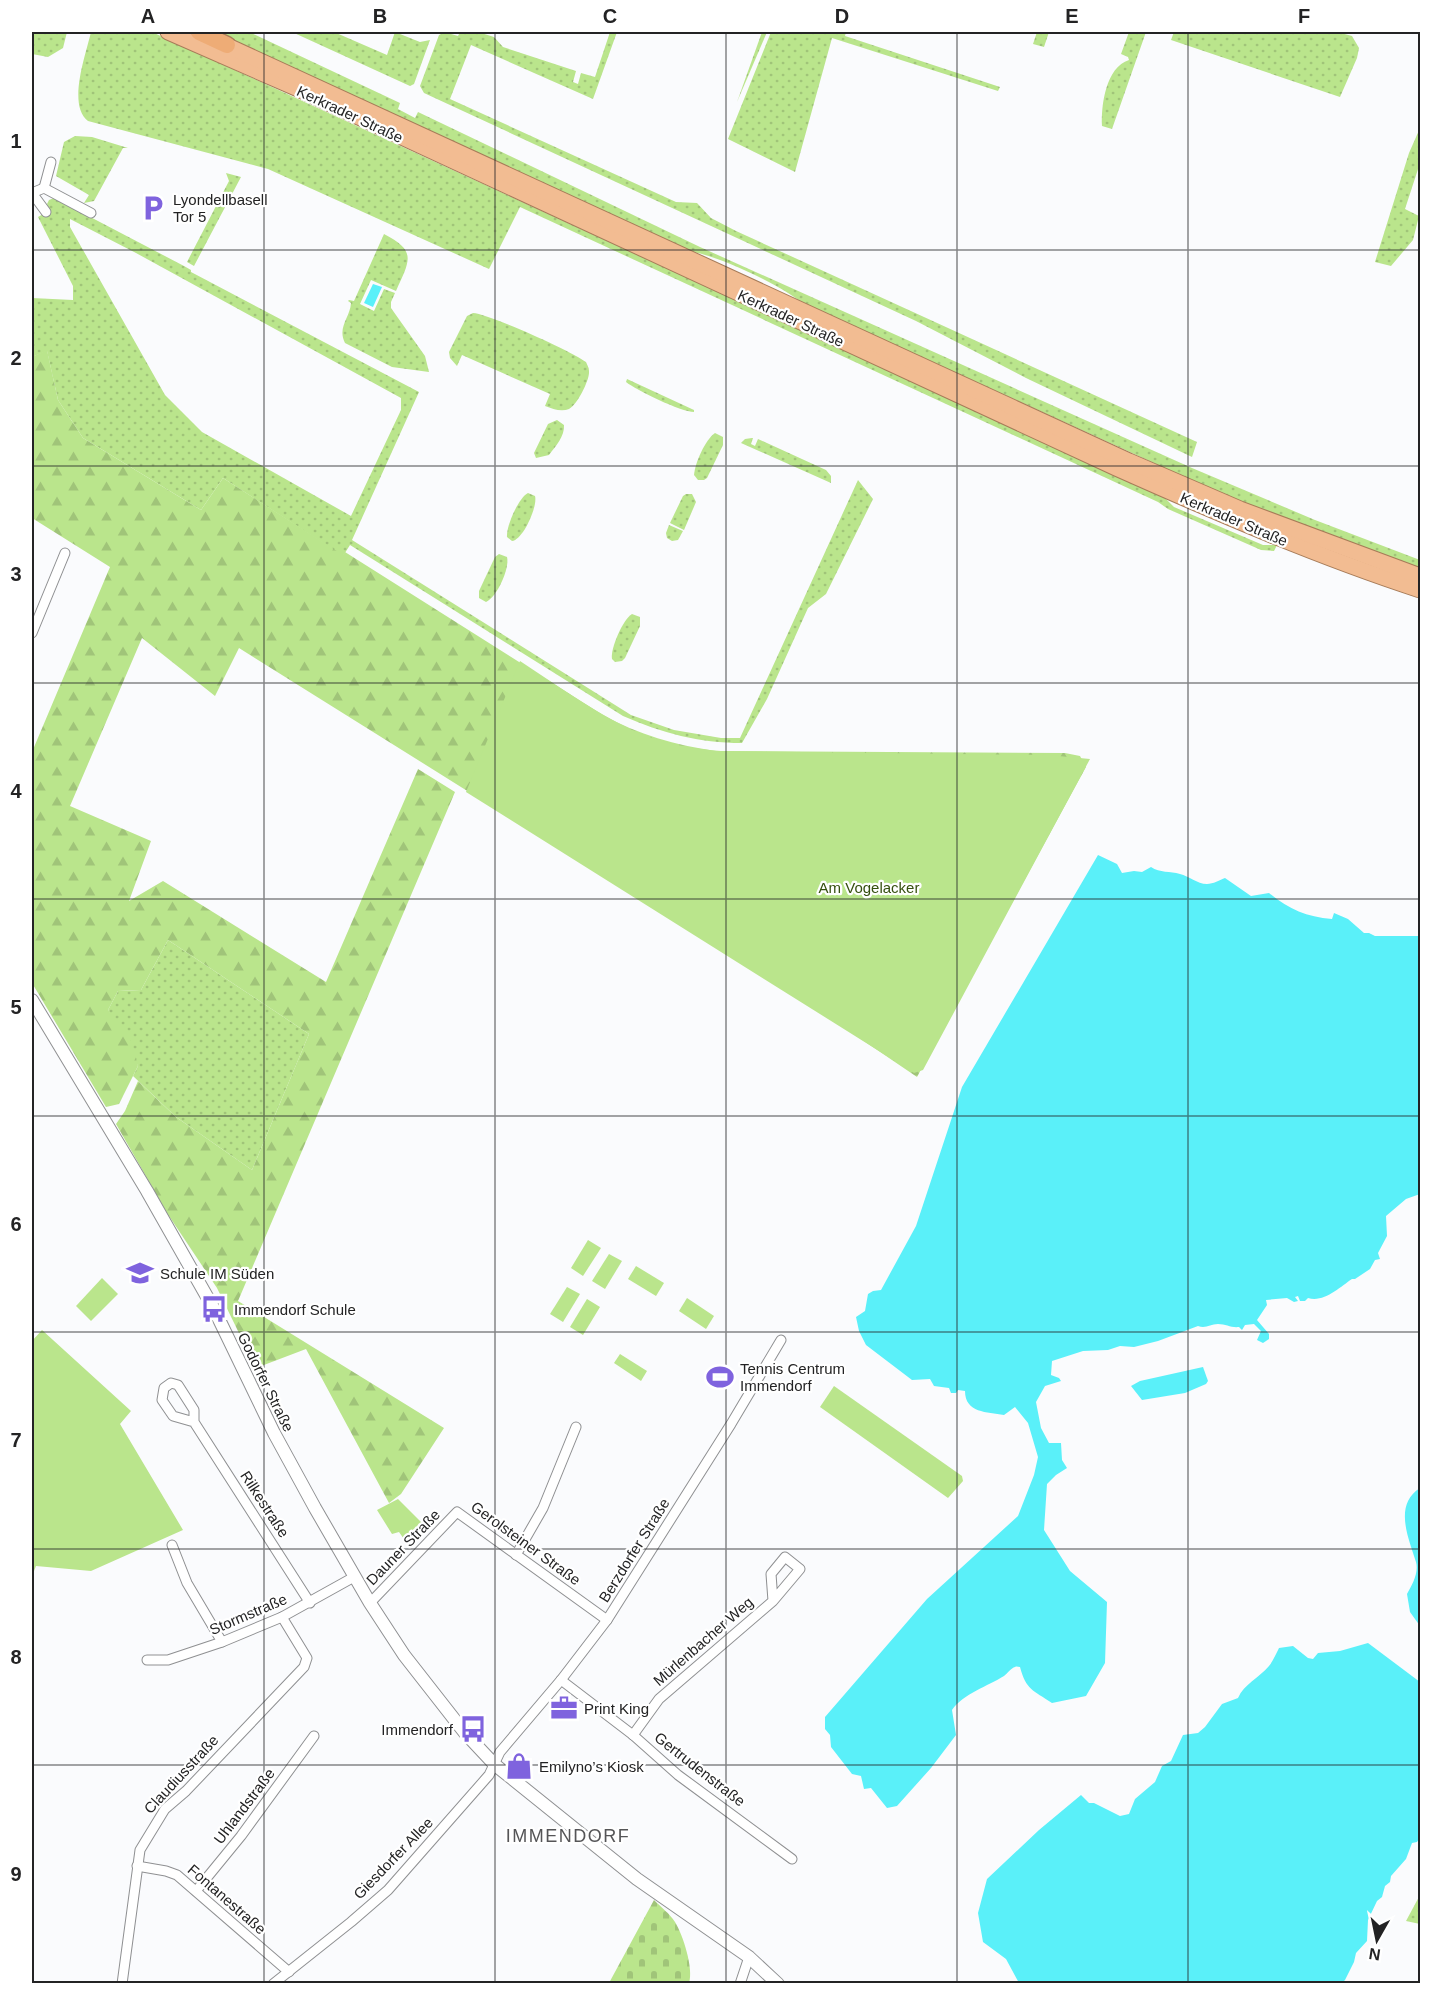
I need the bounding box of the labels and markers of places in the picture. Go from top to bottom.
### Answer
place label: Lyondellbasell Tor 5 [173,191,268,225]
parking icon: Lyondellbasell Tor 5 [138,193,168,223]
school or university icon: Schule IM Süden [125,1258,155,1288]
place label: Schule IM Süden [160,1265,274,1282]
bus stop icon: Immendorf Schule [199,1294,229,1324]
place label: Immendorf Schule [234,1301,356,1318]
place label: Tennis Centrum Immendorf [740,1360,845,1394]
sports icon: Tennis Centrum Immendorf [705,1362,735,1392]
office icon: Print King [549,1693,579,1723]
place label: Print King [584,1700,649,1717]
bus stop icon: Immendorf [458,1714,488,1744]
place label: Immendorf [381,1721,454,1738]
shop icon: Emilyno’s Kiosk [504,1751,534,1781]
place label: Emilyno’s Kiosk [539,1758,644,1775]

